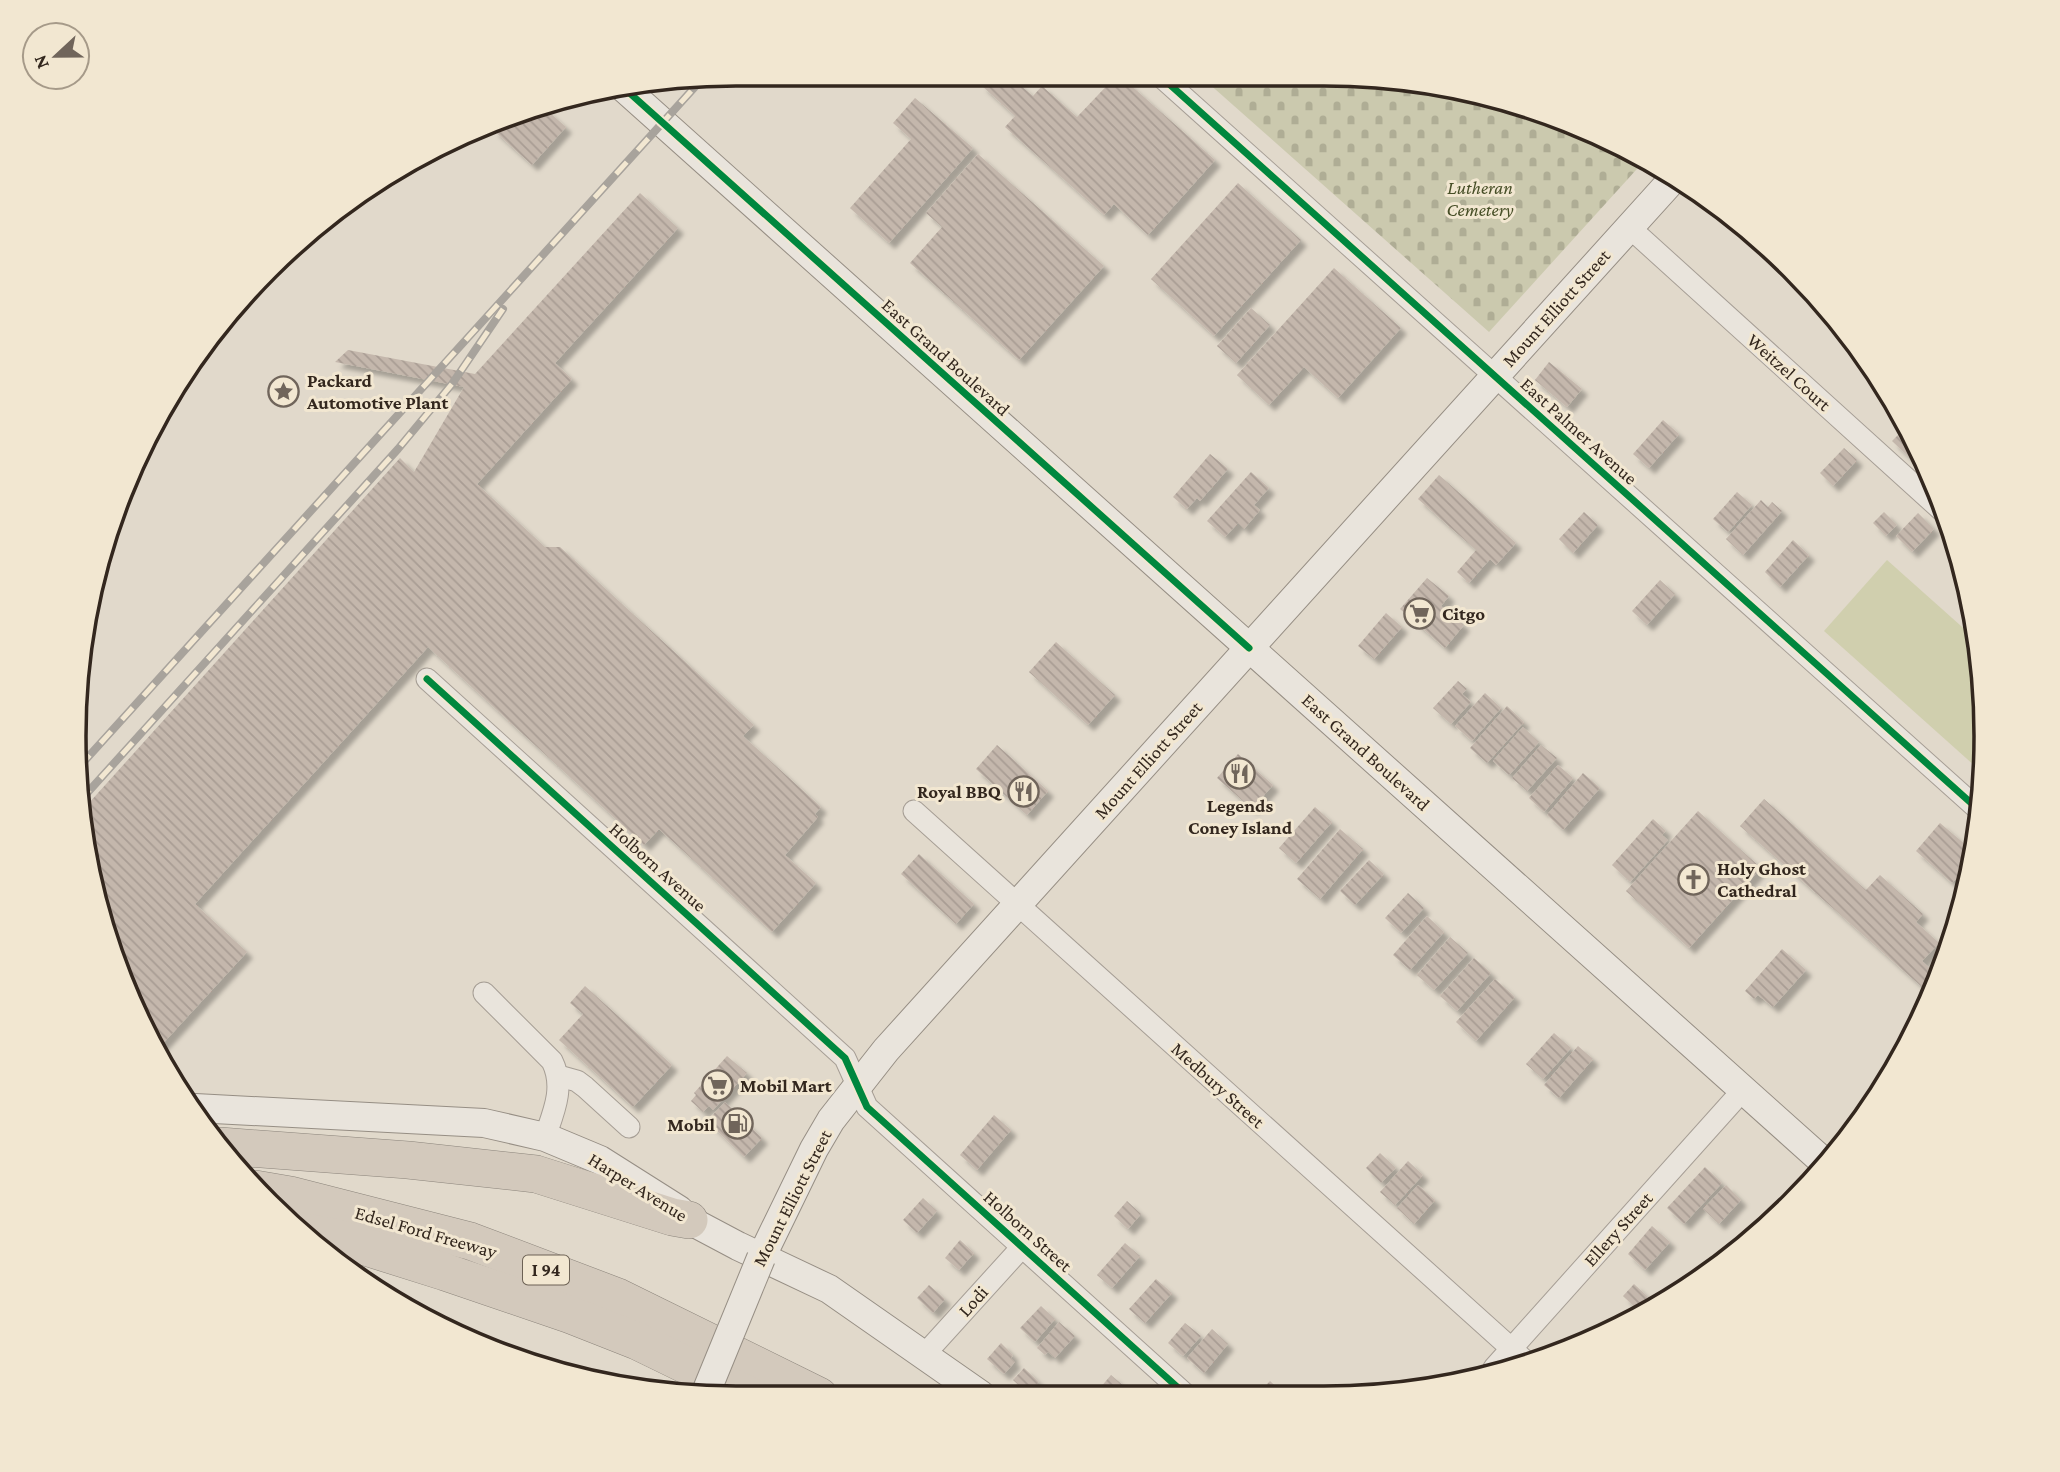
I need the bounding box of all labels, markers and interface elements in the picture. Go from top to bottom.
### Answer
north arrow [21,21,91,91]
text: N [29,52,53,72]
park label: Lutheran Cemetery [1446,177,1514,220]
street label: Mount Elliott Street [1498,244,1615,371]
street label: East Grand Boulevard [878,294,1014,420]
street label: Weitzel Court [1743,329,1835,415]
place label: Packard Automotive Plant [306,370,448,413]
street label: East Palmer Avenue [1516,373,1642,489]
place icon: Packard Automotive Plant [267,374,301,408]
supermarket icon: Citgo [1402,596,1436,630]
place label: Citgo [1442,603,1485,624]
street label: East Grand Boulevard [1298,689,1434,815]
street label: Mount Elliott Street [1090,696,1207,823]
restaurant icon: Legends Coney Island [1223,757,1257,791]
restaurant icon: Royal BBQ [1007,774,1041,808]
place label: Royal BBQ [917,781,1002,802]
place label: Legends Coney Island [1188,795,1293,838]
street label: Holborn Avenue [605,818,711,916]
place label: Holy Ghost Cathedral [1717,858,1806,901]
church icon: Holy Ghost Cathedral [1677,862,1711,896]
street label: Medbury Street [1167,1038,1269,1133]
supermarket icon: Mobil Mart [700,1068,734,1102]
place label: Mobil Mart [740,1075,832,1096]
fuel station icon: Mobil [721,1107,755,1141]
place label: Mobil [667,1114,715,1135]
street label: Mount Elliott Street [748,1125,836,1270]
street label: Harper Avenue [585,1148,691,1226]
street label: Holborn Street [980,1186,1077,1276]
street label: Ellery Street [1579,1187,1657,1270]
street label: Edsel Ford Freeway [353,1202,500,1262]
road number: I 94 [523,1255,569,1284]
street label: Lodi [954,1281,992,1321]

